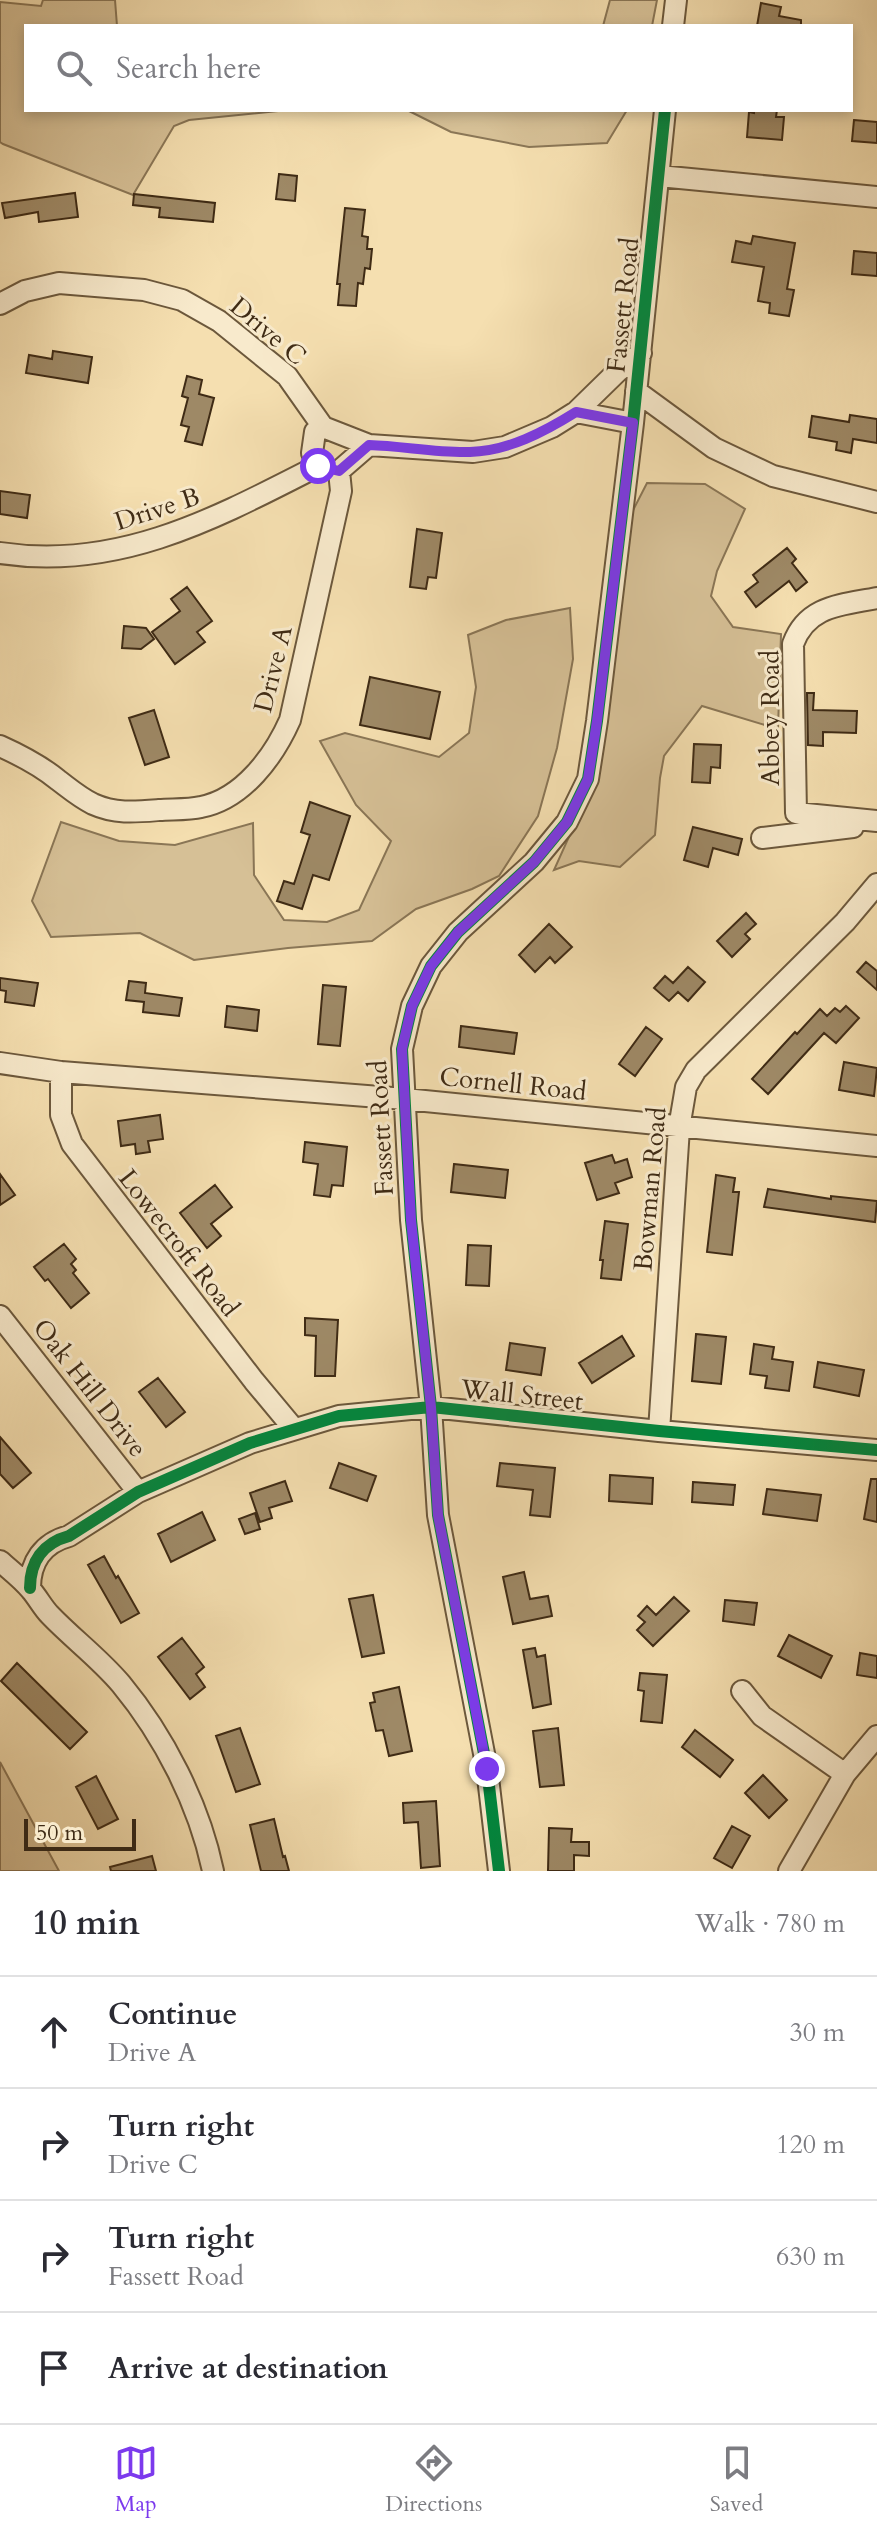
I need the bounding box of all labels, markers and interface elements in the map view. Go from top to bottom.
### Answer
search box [24,24,853,112]
icon: search [52,46,96,90]
text: Search here [116,48,261,89]
street label: Fassett Road [598,235,648,374]
street label: Drive C [222,289,314,373]
route start [300,448,336,484]
street label: Drive B [110,479,204,539]
street label: Drive A [245,621,301,716]
street label: Abbey Road [753,650,788,786]
street label: Fassett Road [360,1059,402,1197]
street label: Cornell Road [438,1059,588,1109]
street label: Bowman Road [625,1105,675,1273]
street label: Lowecroft Road [110,1162,248,1324]
street label: Oak Hill Drive [25,1312,155,1464]
street label: Wall Street [458,1371,585,1419]
route end [469,1751,505,1787]
scale bar [24,1815,136,1851]
text: 50 m [36,1818,83,1848]
text: 10 min [32,1900,140,1946]
text: Walk · 780 m [695,1906,845,1941]
text: Continue [108,1994,237,2035]
icon: ahead [32,2010,76,2054]
text: 30 m [789,2015,845,2050]
text: Drive A [108,2035,196,2070]
text: Turn right [108,2106,254,2147]
icon: right [32,2122,76,2166]
text: 120 m [776,2127,845,2162]
text: Drive C [108,2147,198,2182]
text: Turn right [108,2218,254,2259]
icon: right [32,2234,76,2278]
text: 630 m [776,2239,845,2274]
text: Fassett Road [108,2259,244,2294]
icon: arrive [32,2346,76,2390]
text: Arrive at destination [108,2348,388,2389]
tab: Map [114,2441,158,2519]
tab: Directions [385,2441,482,2519]
tab: Saved [710,2441,763,2519]

